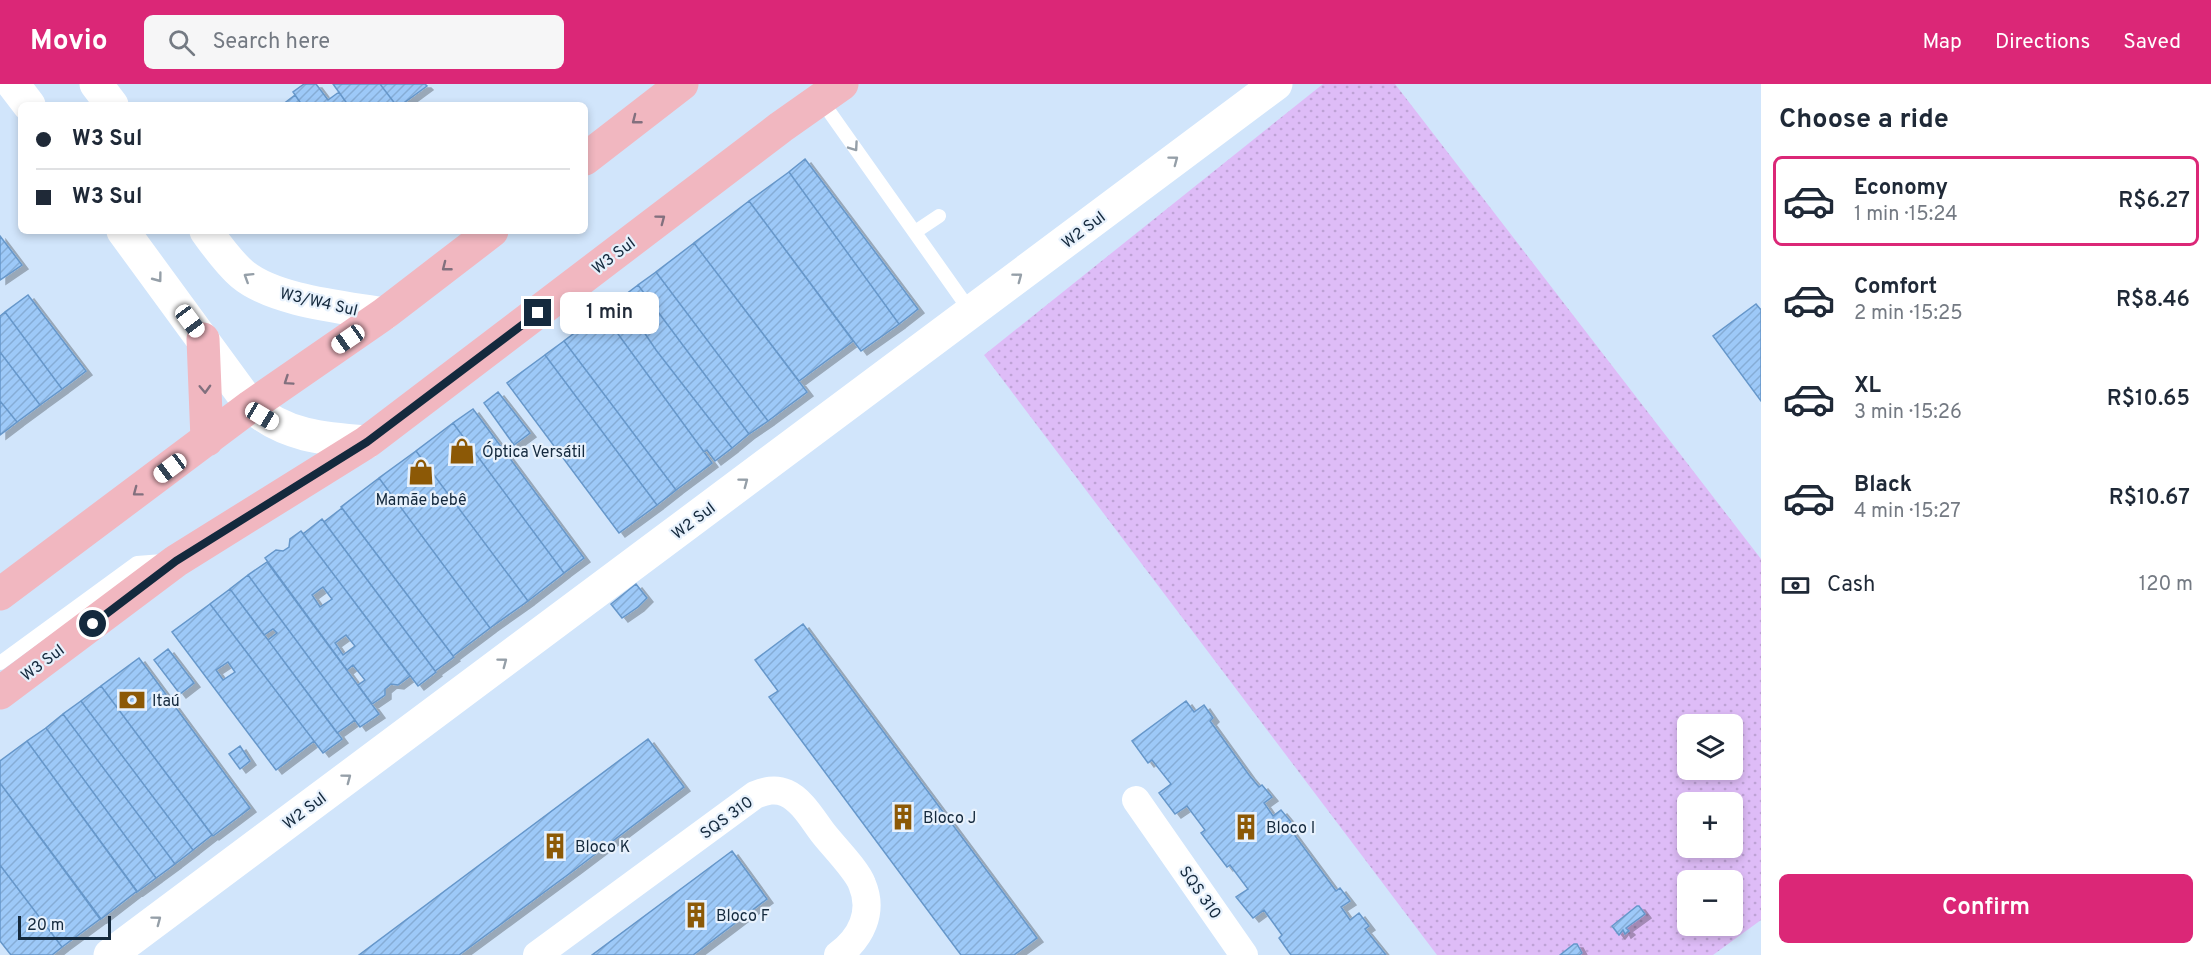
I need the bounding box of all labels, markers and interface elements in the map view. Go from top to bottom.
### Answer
search box [144,15,564,69]
text: Movio [30,24,108,60]
icon: search [165,26,198,59]
text: Search here [213,29,330,56]
text: Map [1922,29,1962,56]
text: Directions [1995,29,2090,56]
text: Saved [2123,29,2181,56]
text: Choose a ride [1779,103,1949,137]
one-way arrow [631,112,642,123]
text: W3 Sul [72,126,142,153]
one-way arrow [847,141,858,152]
one-way arrow [1168,157,1179,168]
icon: car [1782,174,1836,228]
text: Economy [1854,175,1948,202]
text: W3 Sul [72,184,142,211]
text: R$6.27 [2118,188,2190,215]
text: 1 min · 15:24 [1854,202,1958,228]
street label: W2 Sul [1058,208,1110,254]
one-way arrow [654,215,665,226]
street label: W3 Sul [589,234,640,279]
one-way arrow [441,259,452,270]
one-way arrow [151,271,162,282]
one-way arrow [244,273,255,284]
icon: car [1782,273,1836,327]
one-way arrow [1012,274,1023,285]
text: Comfort [1854,274,1937,301]
street label: W3/W4 Sul [278,284,360,322]
text: R$8.46 [2116,287,2190,314]
callout: 1 min [559,292,658,334]
route end [524,299,551,326]
text: 1 min [586,300,633,326]
car [172,301,208,341]
text: 2 min · 15:25 [1854,301,1963,327]
car [328,321,368,357]
icon: car [1782,372,1836,426]
text: XL [1854,373,1881,400]
one-way arrow [284,374,295,385]
one-way arrow [199,385,211,394]
text: R$10.65 [2107,386,2190,413]
car [242,399,282,433]
text: 3 min · 15:26 [1854,400,1962,426]
shop icon: Óptica Versátil [447,436,477,466]
place label: Óptica Versátil [482,441,585,463]
car [150,450,190,486]
shop icon: Mamãe bebê [406,457,436,487]
icon: car [1782,471,1836,525]
text: Black [1854,472,1912,499]
one-way arrow [737,479,748,490]
one-way arrow [133,485,144,496]
text: R$10.67 [2109,485,2190,512]
place label: Mamãe bebê [375,491,467,511]
street label: W2 Sul [668,499,720,545]
text: 4 min · 15:27 [1854,499,1961,525]
icon: cash [1779,569,1812,602]
text: Cash [1827,572,1876,599]
text: 120 m [2139,572,2193,598]
route start [79,610,106,637]
street label: W3 Sul [18,641,69,686]
one-way arrow [497,658,508,669]
bank icon: Itaú [117,685,147,715]
place label: Itaú [152,692,180,712]
map controls [1677,714,1743,936]
button: layers [1677,714,1743,780]
one-way arrow [340,775,351,786]
street label: W2 Sul [279,789,331,835]
button: + [1677,792,1743,858]
street label: SQS 310 [697,793,758,844]
building icon: Bloco J [888,802,918,832]
place label: Bloco J [923,809,976,829]
building icon: Bloco I [1231,812,1261,842]
place label: Bloco I [1266,819,1315,839]
building icon: Bloco K [540,831,570,861]
place label: Bloco K [575,838,630,858]
street label: SQS 310 [1174,863,1225,924]
button: − [1677,870,1743,936]
button: Confirm [1779,874,2193,943]
building icon: Bloco F [681,900,711,930]
place label: Bloco F [716,907,770,927]
scale bar [18,913,111,940]
text: 20 m [27,916,64,936]
one-way arrow [150,916,161,927]

